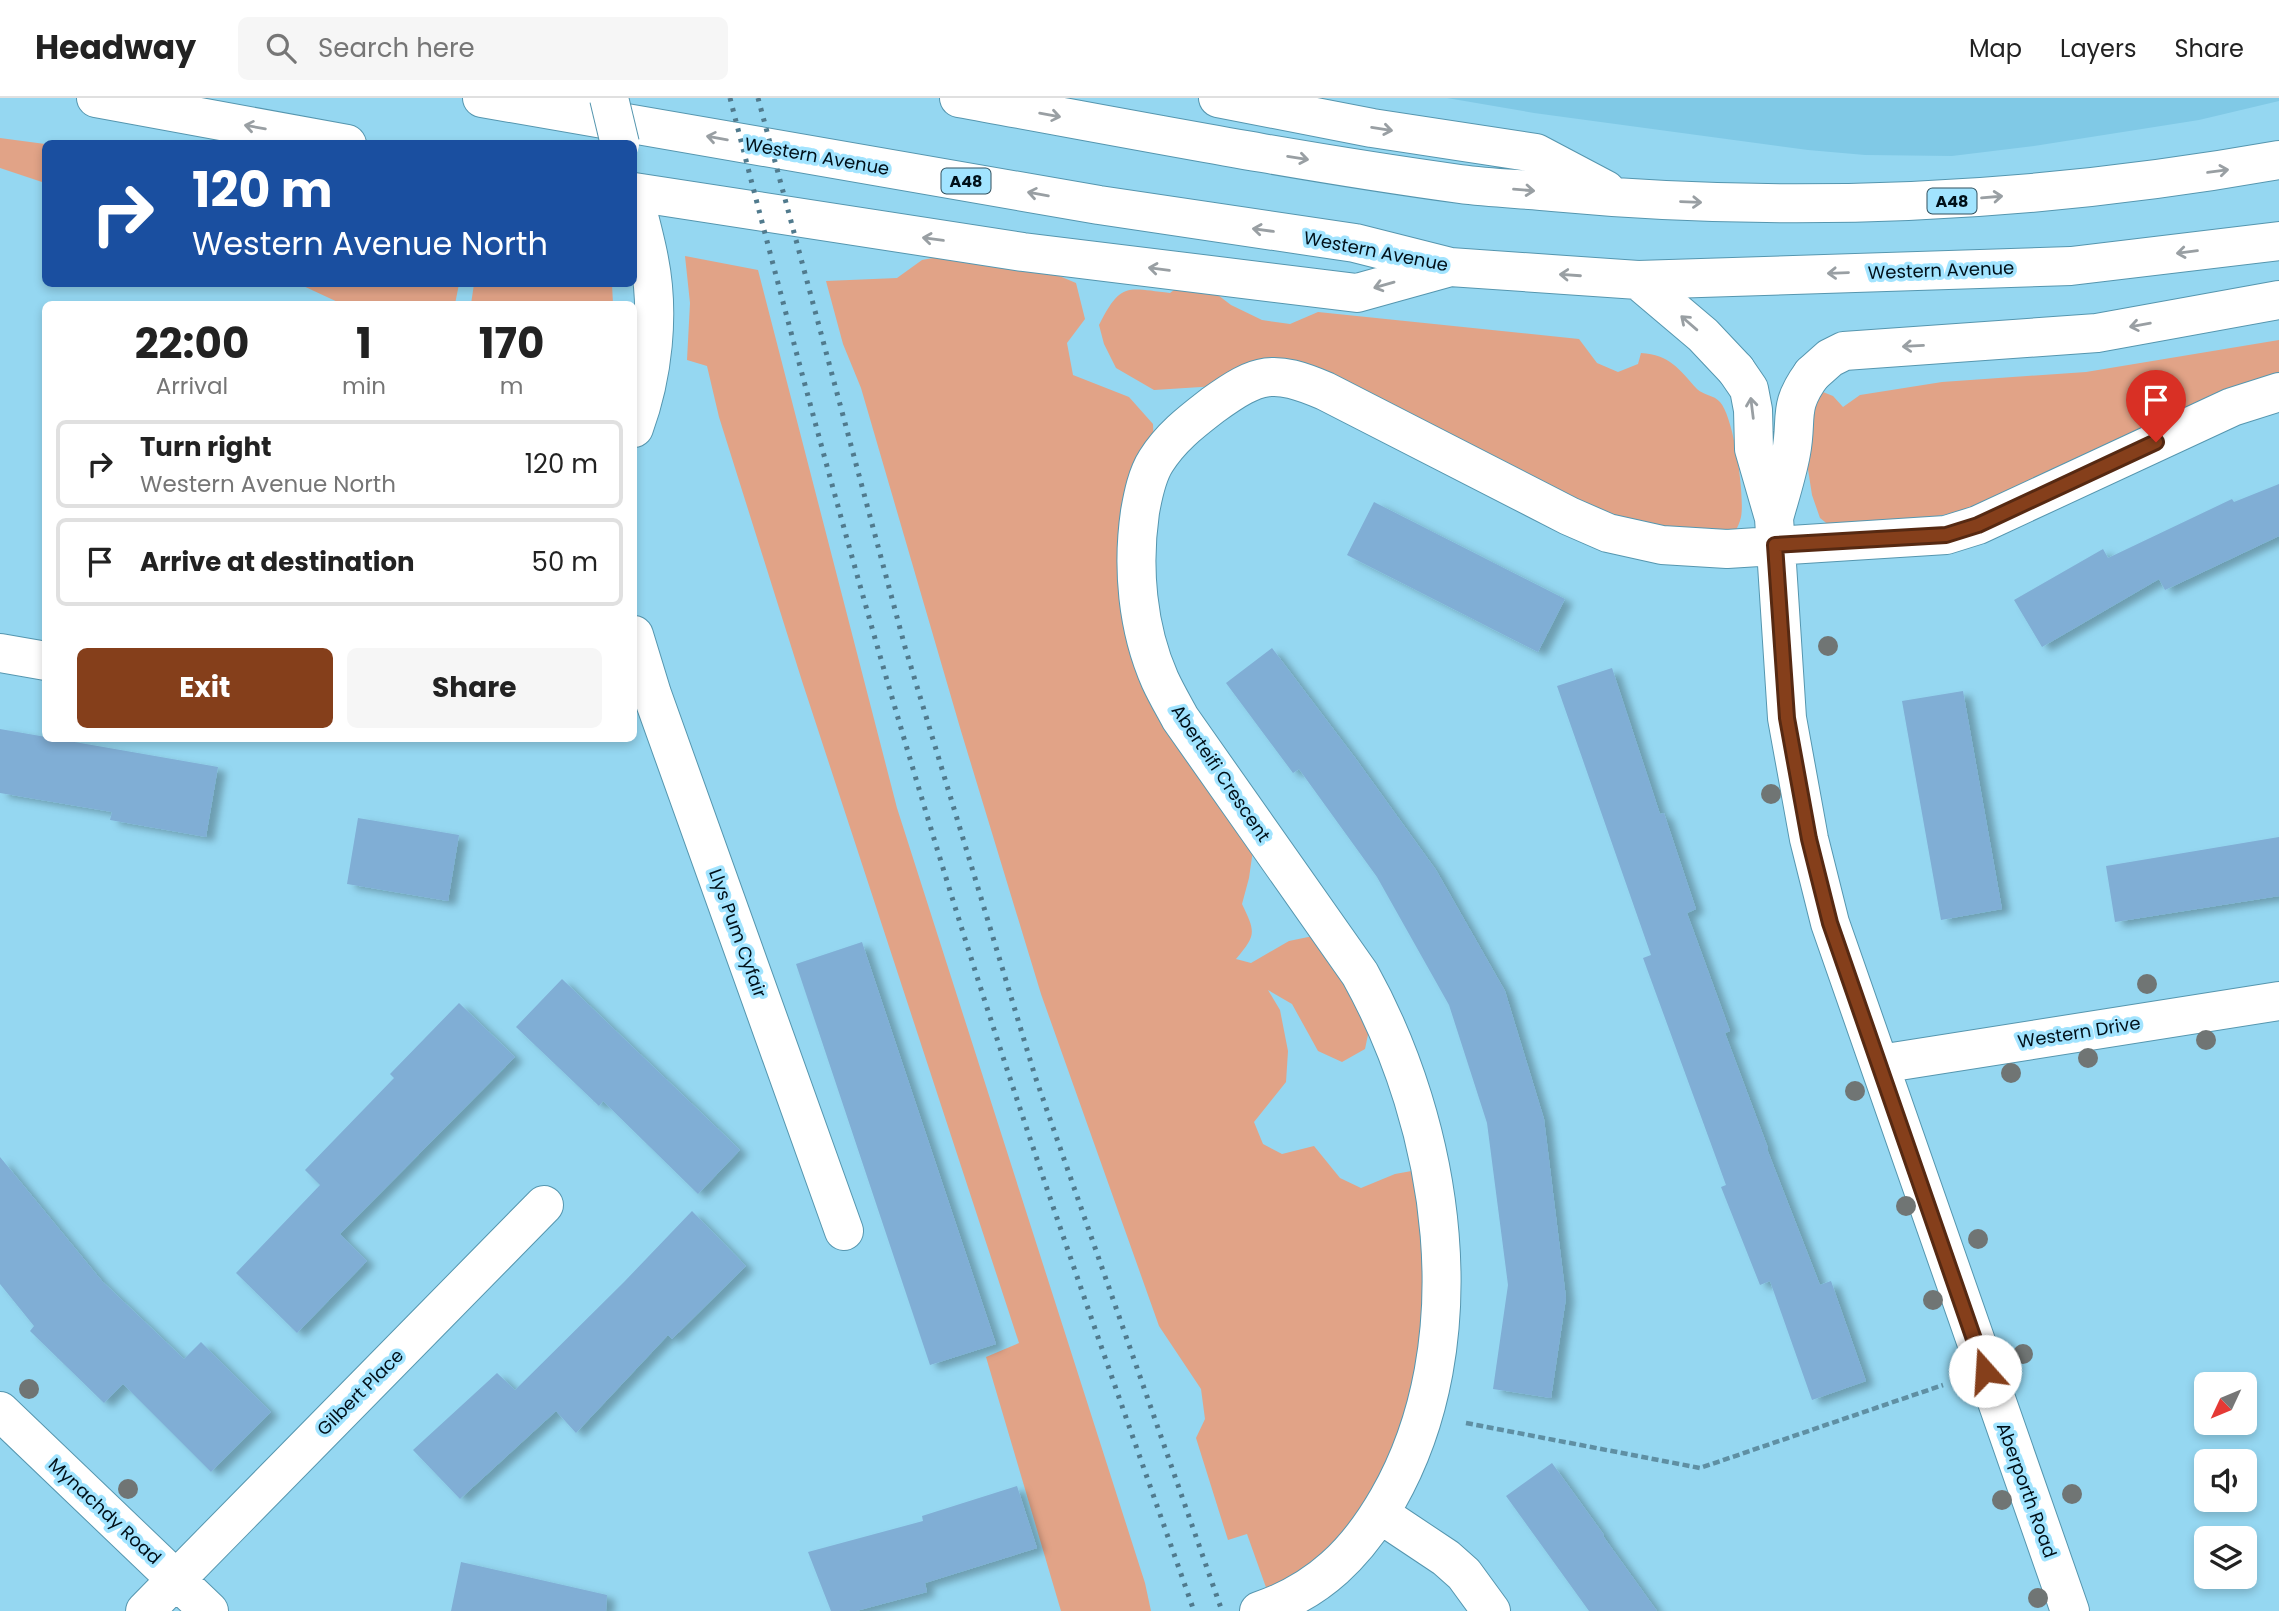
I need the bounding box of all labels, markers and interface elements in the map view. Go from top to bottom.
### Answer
search box [238,17,728,80]
text: Headway [35,24,196,71]
icon: search [262,29,300,67]
text: Search here [318,30,475,66]
text: Map [1969,32,2022,65]
text: Layers [2060,32,2136,65]
text: Share [2174,32,2244,65]
one-way arrow [1038,108,1061,122]
one-way arrow [244,120,267,133]
one-way arrow [1370,123,1393,136]
one-way arrow [706,131,729,144]
street label: Western Avenue [743,131,891,181]
one-way arrow [1287,152,1309,165]
text: 120 m [192,156,333,224]
one-way arrow [2206,164,2229,177]
icon: right [77,168,168,259]
road number: A48 [942,169,990,194]
one-way arrow [1512,183,1534,196]
one-way arrow [1027,187,1050,200]
road number: A48 [1927,188,1976,214]
one-way arrow [1980,190,2003,203]
one-way arrow [1679,195,1702,208]
text: Western Avenue North [192,221,548,266]
one-way arrow [1252,223,1275,236]
street label: Western Avenue [1302,225,1450,277]
one-way arrow [922,232,945,245]
one-way arrow [2176,246,2199,259]
street label: Western Avenue [1867,255,2015,285]
one-way arrow [1148,262,1171,275]
one-way arrow [1827,267,1850,280]
one-way arrow [1559,268,1582,281]
one-way arrow [1373,280,1395,293]
text: 22:00 [135,314,249,373]
text: 1 [356,314,372,373]
text: 170 [479,314,544,373]
one-way arrow [1680,315,1698,331]
one-way arrow [2129,319,2152,332]
one-way arrow [1902,340,1925,353]
text: Arrival [156,370,228,402]
text: min [342,370,386,402]
text: m [500,370,523,402]
pin [2126,370,2186,442]
icon: arrive [2137,381,2175,419]
one-way arrow [1745,397,1758,419]
text: Turn right [140,429,272,465]
icon: right [81,445,119,483]
text: 120 m [525,446,598,482]
text: Western Avenue North [140,468,396,500]
icon: arrive [81,543,119,581]
text: Arrive at destination [140,544,415,580]
text: 50 m [532,544,598,580]
button: Exit [77,648,333,728]
button: Share [347,648,602,728]
street label: Aberteifi Crescent [1166,699,1276,847]
street label: Llys Pum Cyfair [703,865,773,1001]
street label: Western Drive [2016,1010,2142,1054]
position arrow [1948,1334,2022,1408]
street label: Gilbert Place [311,1343,409,1441]
north arrow [2194,1372,2258,1435]
map controls [2194,1372,2257,1589]
street label: Aberporth Road [1991,1419,2063,1561]
button: sound [2194,1449,2257,1512]
street label: Mynachdy Road [43,1452,167,1570]
button: layers [2194,1526,2257,1589]

